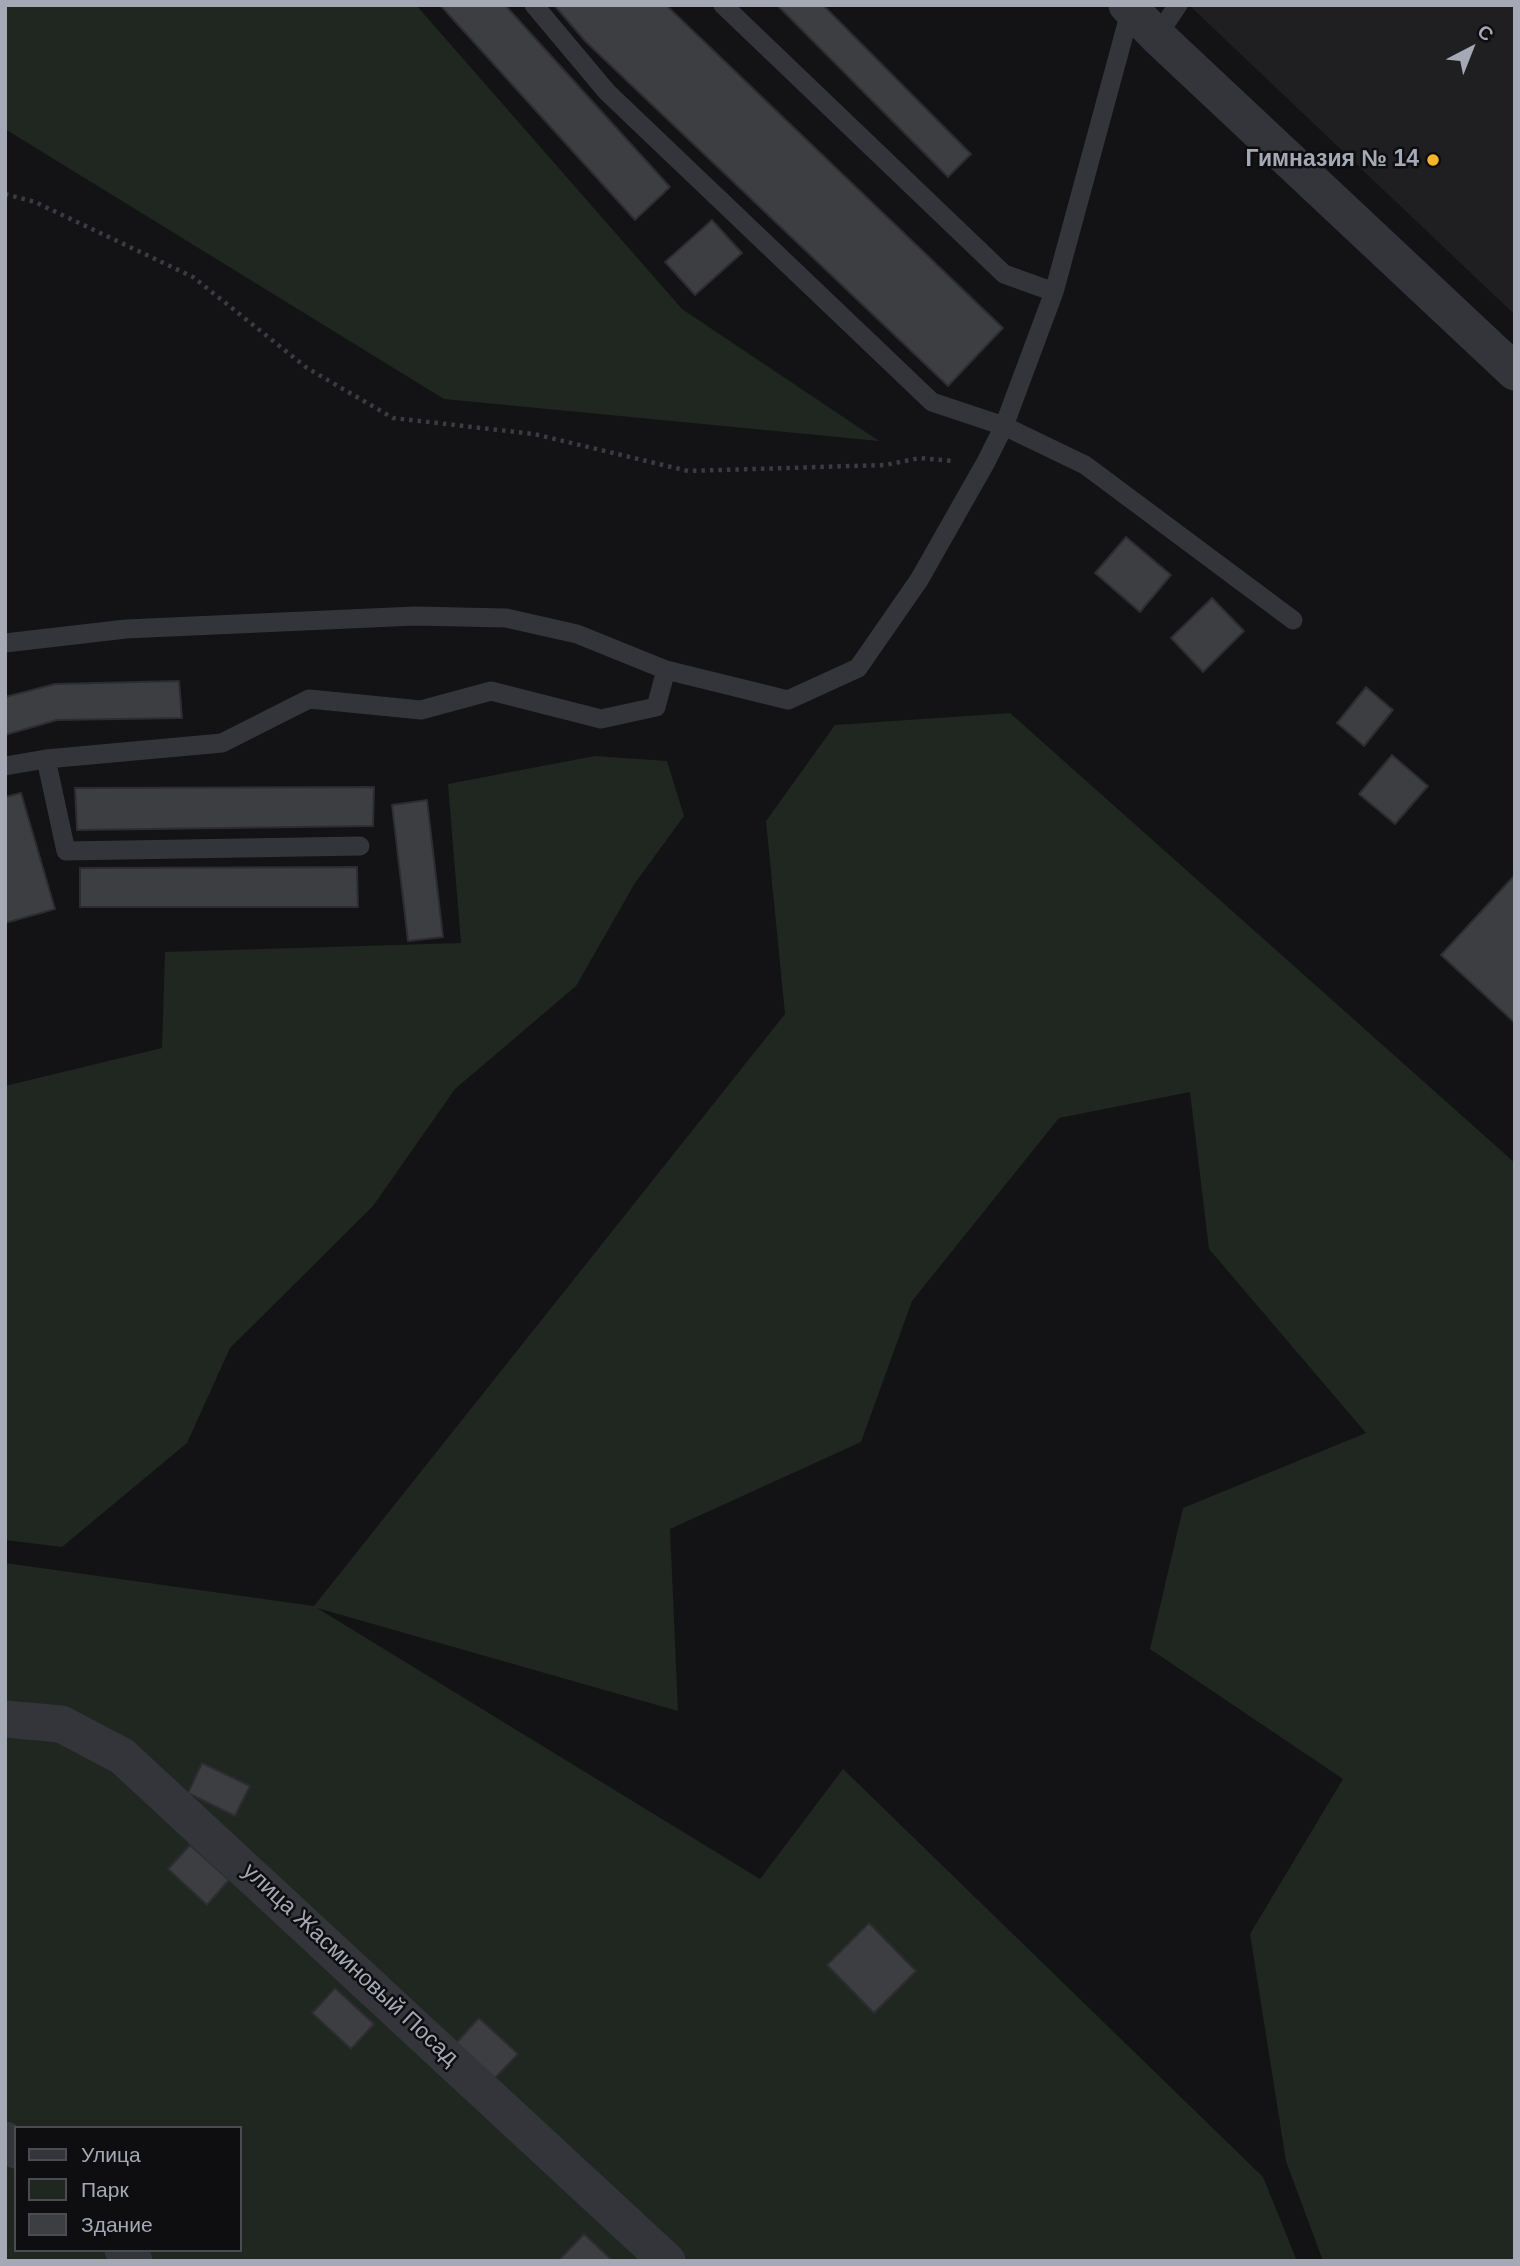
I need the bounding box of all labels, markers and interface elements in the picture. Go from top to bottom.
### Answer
north arrow [1436,14,1506,84]
text: С [1473,21,1498,45]
place label: Гимназия № 14 [1245,146,1419,174]
marker: Гимназия № 14 [1425,152,1441,168]
street label: улица Жасминовый Посад [237,1858,463,2072]
legend [14,2126,242,2252]
text: Улица [81,2143,141,2166]
text: Парк [81,2178,129,2201]
text: Здание [81,2213,153,2236]

